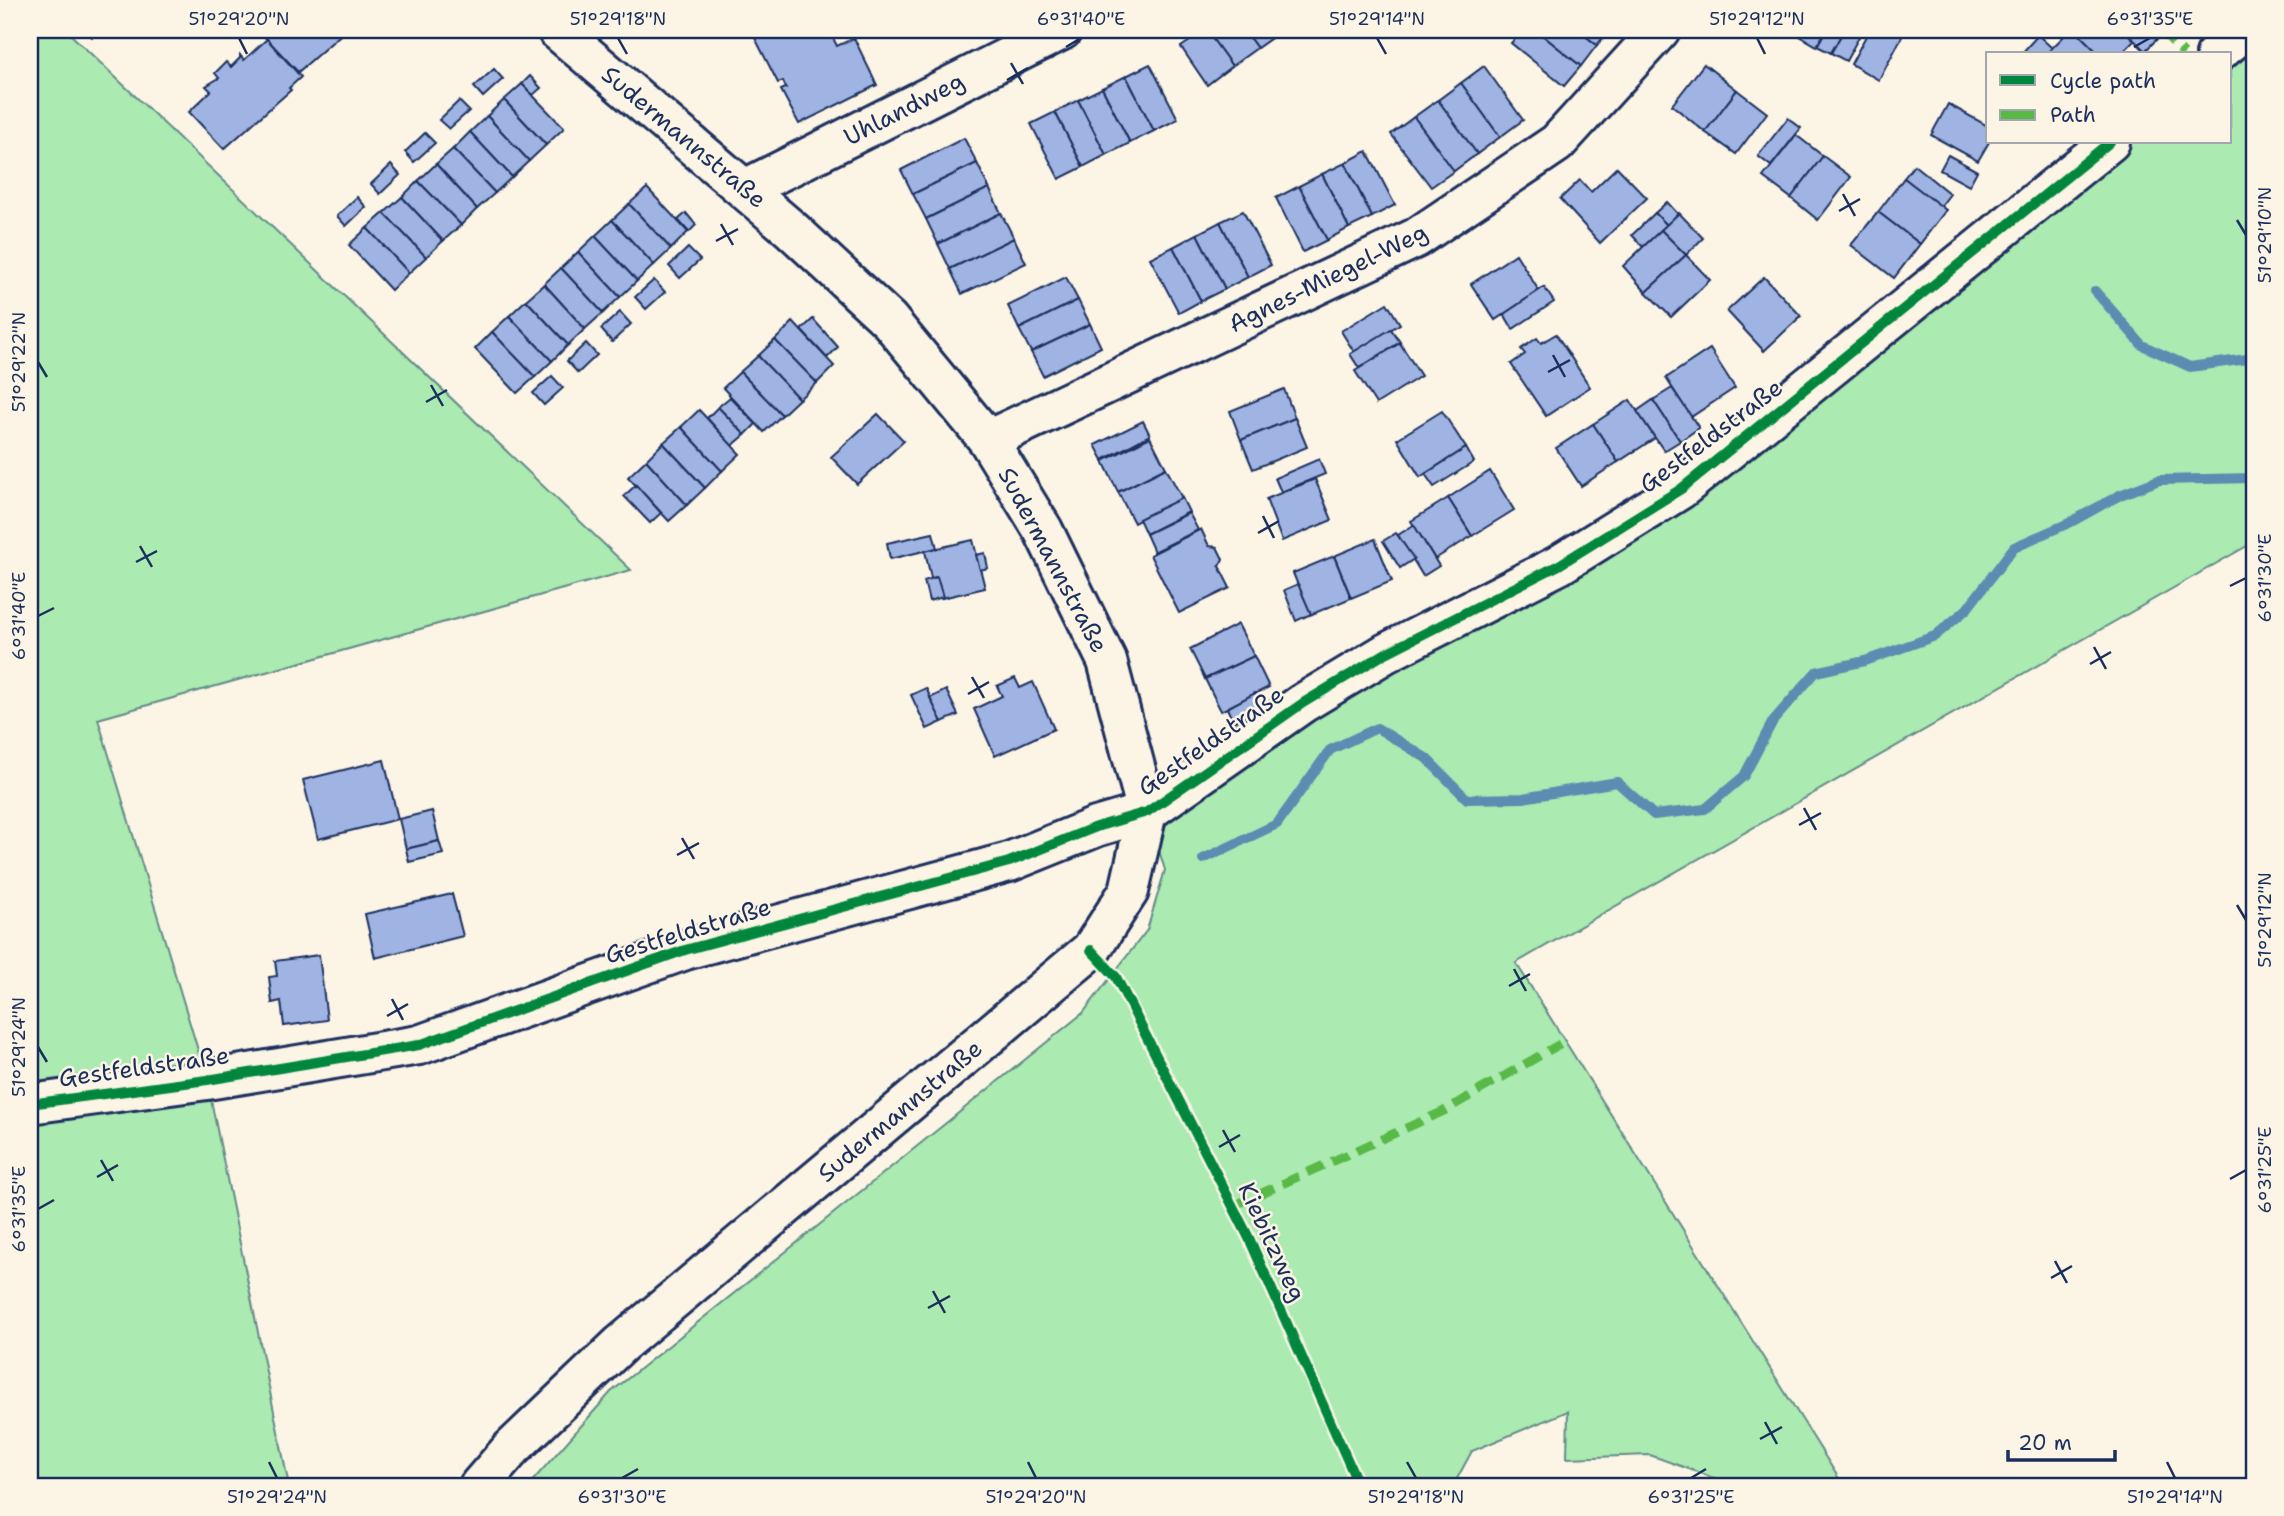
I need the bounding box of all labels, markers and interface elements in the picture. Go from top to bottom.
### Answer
text: 51°29'20"N [188,7,290,31]
text: 51°29'18"N [570,7,666,31]
text: 6°31'40"E [1037,7,1125,31]
text: 51°29'14"N [1329,7,1425,31]
text: 51°29'12"N [1709,7,1805,31]
text: 6°31'35"E [2107,7,2193,31]
legend [1986,52,2232,144]
street label: Sudermannstraße [595,59,773,215]
street label: Uhlandweg [838,65,970,153]
text: Cycle path [2050,67,2156,95]
text: Path [2050,101,2096,129]
text: 51°29'10"N [2253,187,2277,283]
street label: Agnes-Miegel-Weg [1223,216,1433,340]
text: 51°29'22"N [7,312,31,412]
street label: Gestfeldstraße [1633,372,1789,500]
street label: Sudermannstraße [991,462,1115,658]
text: 6°31'30"E [2253,534,2277,622]
text: 6°31'40"E [7,572,31,660]
street label: Gestfeldstraße [1132,679,1290,803]
text: 51°29'12"N [2253,872,2277,968]
street label: Gestfeldstraße [601,891,775,971]
text: 51°29'24"N [7,997,31,1097]
street label: Sudermannstraße [811,1033,989,1189]
street label: Gestfeldstraße [57,1039,231,1095]
text: 6°31'25"E [2253,1127,2277,1213]
text: 6°31'35"E [7,1166,31,1252]
street label: Kiebitzweg [1230,1177,1314,1307]
scale bar [2008,1418,2114,1462]
text: 20 m [2018,1429,2072,1457]
text: 51°29'24"N [227,1485,327,1509]
text: 6°31'30"E [578,1485,666,1509]
text: 51°29'20"N [985,1485,1087,1509]
text: 51°29'18"N [1368,1485,1464,1509]
text: 6°31'25"E [1648,1485,1734,1509]
text: 51°29'14"N [2127,1485,2223,1509]

